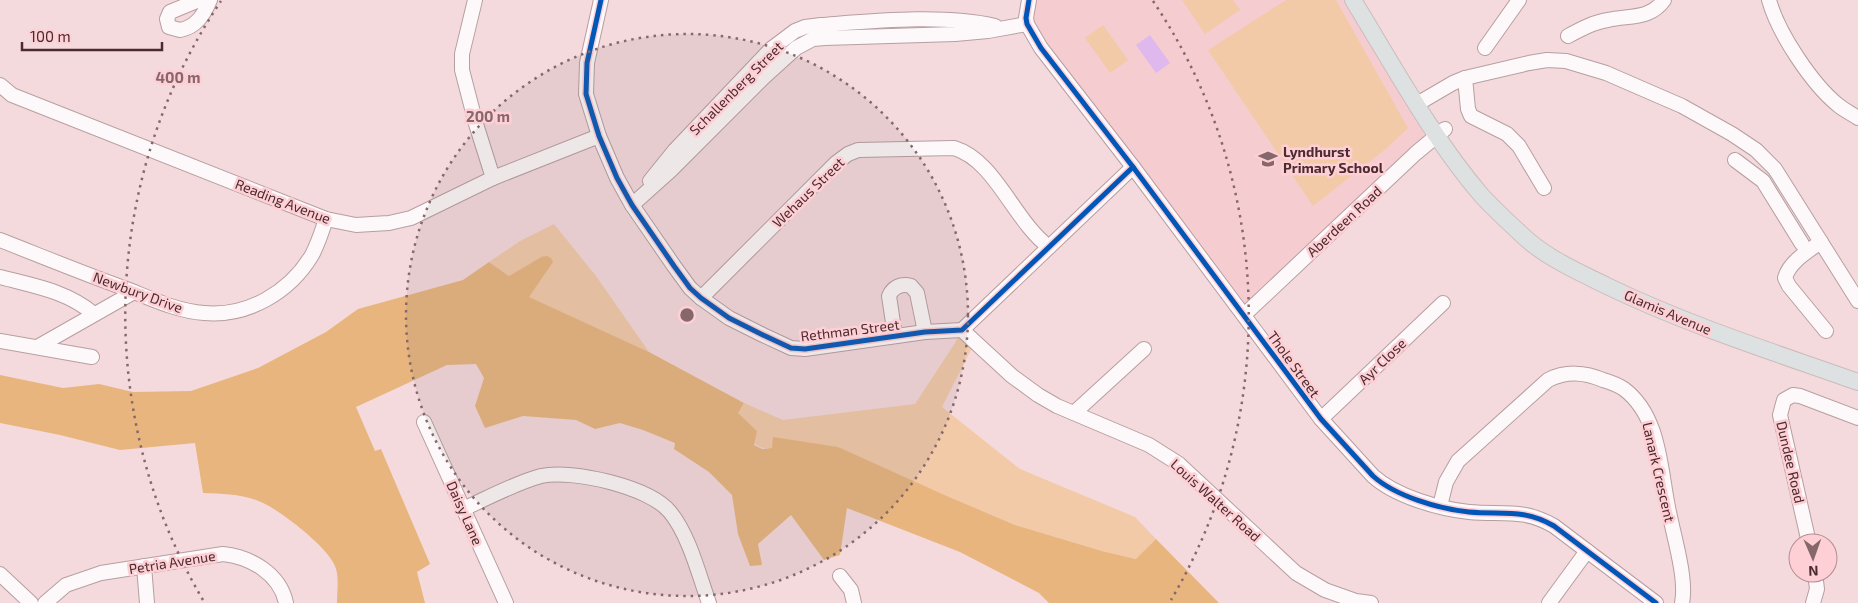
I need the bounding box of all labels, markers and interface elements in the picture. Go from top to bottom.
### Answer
scale bar [22,20,162,52]
text: 100 m [30,27,71,45]
street label: Schallenberg Street [686,38,786,138]
text: 400 m [156,68,200,86]
text: 200 m [466,107,510,125]
place label: Lyndhurst Primary School [1283,143,1384,176]
school or university icon: Lyndhurst Primary School [1257,148,1279,170]
street label: Wehaus Street [768,153,848,231]
street label: Reading Avenue [233,175,333,227]
street label: Aberdeen Road [1303,182,1385,260]
street label: Newbury Drive [91,268,185,316]
street label: Glamis Avenue [1622,286,1714,338]
centre of rings [678,306,696,324]
street label: Rethman Street [799,315,901,345]
street label: Thole Street [1264,327,1324,401]
street label: Ayr Close [1355,334,1409,388]
street label: Dundee Road [1773,419,1809,505]
street label: Lanark Crescent [1639,420,1679,524]
street label: Louis Walter Road [1168,455,1264,545]
street label: Daisy Lane [443,478,487,548]
north arrow [1788,533,1838,583]
street label: Petria Avenue [127,547,217,577]
text: N [1808,563,1819,580]

